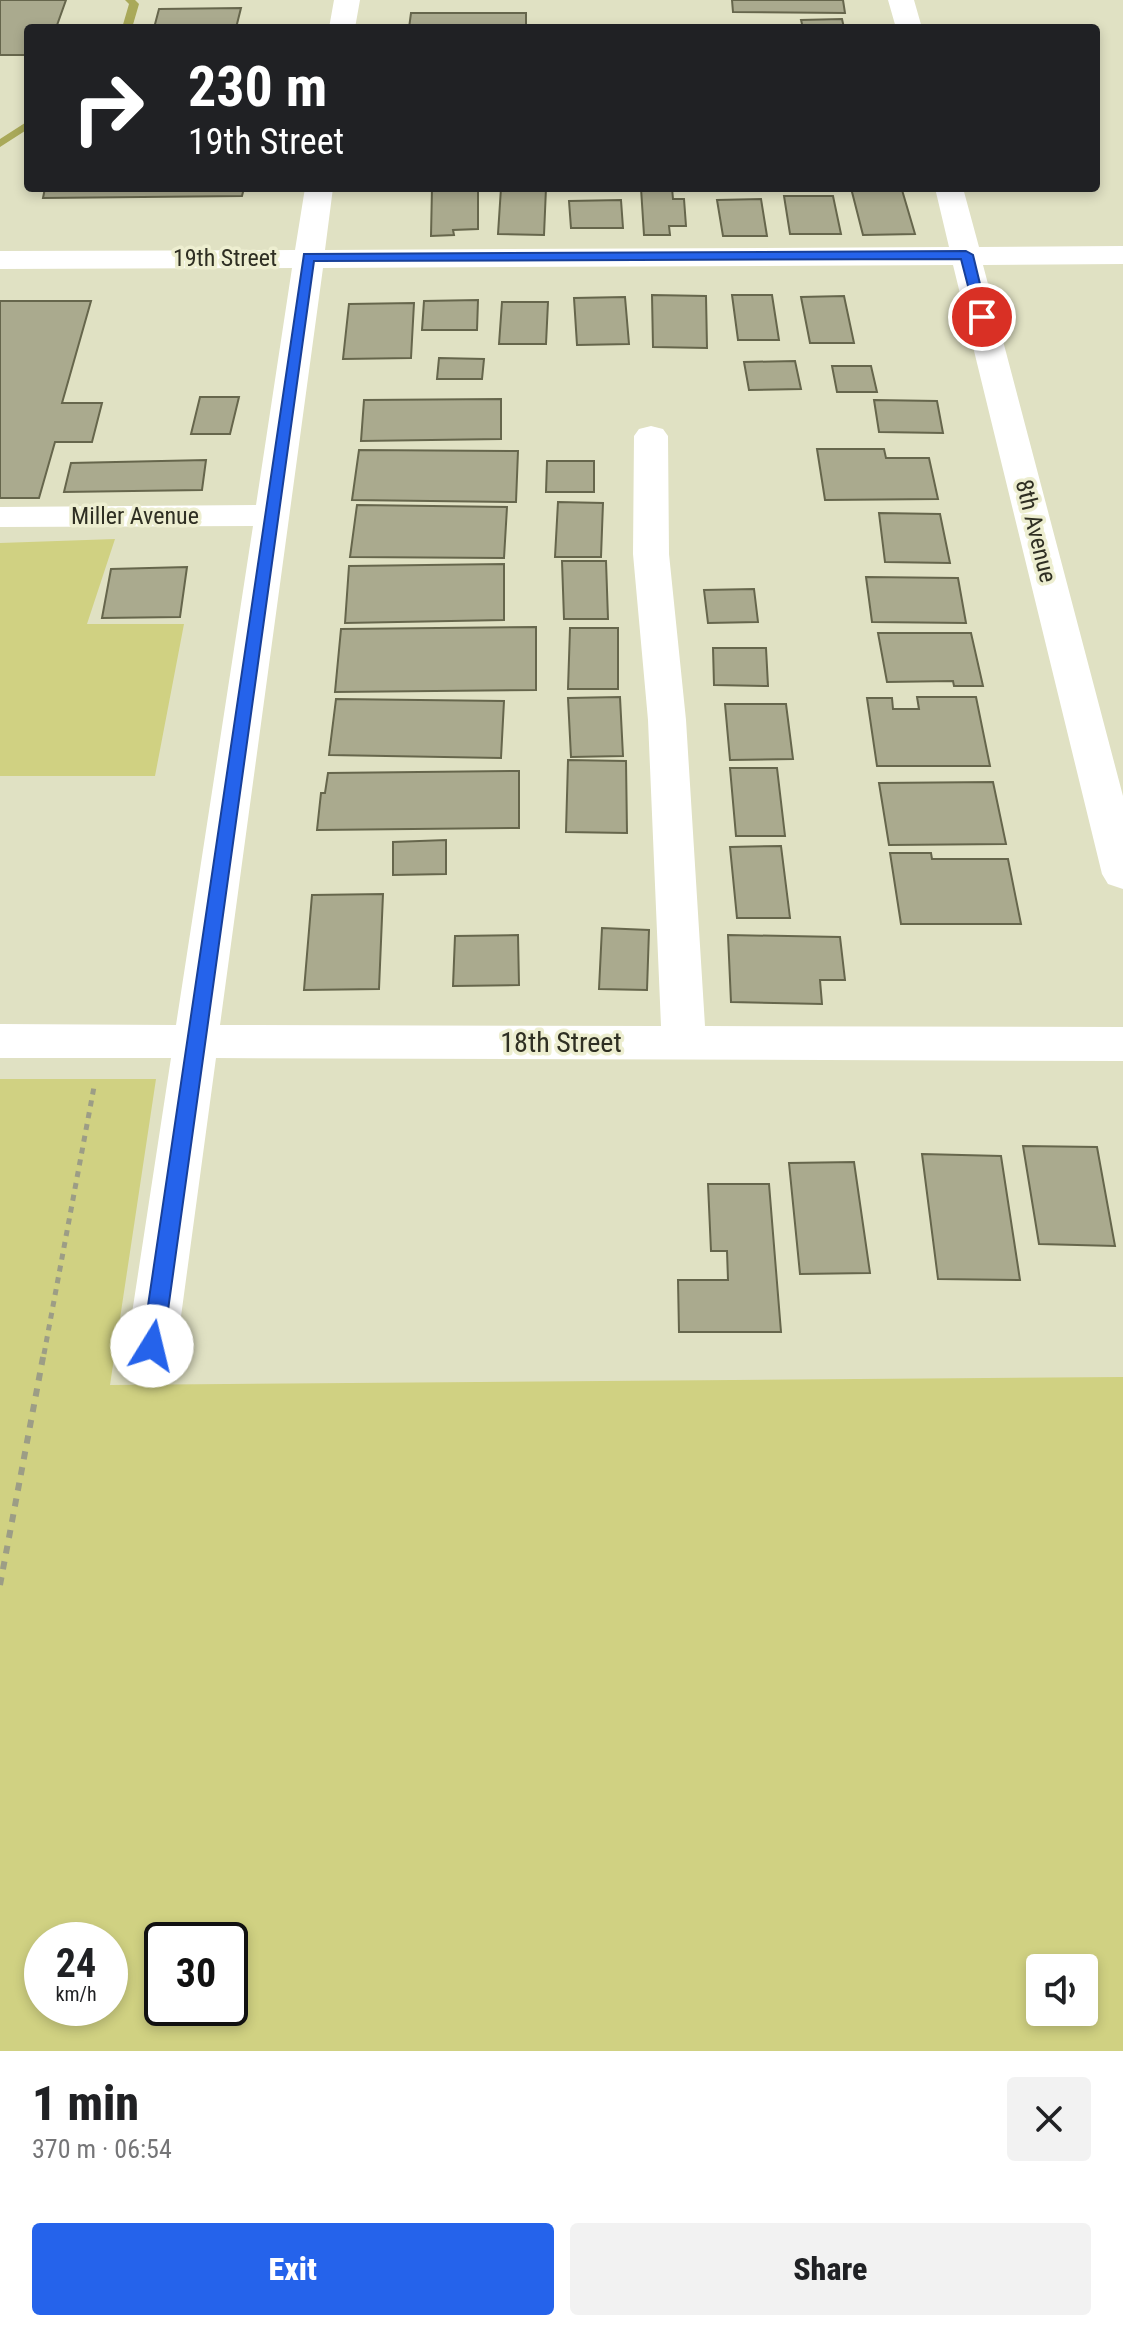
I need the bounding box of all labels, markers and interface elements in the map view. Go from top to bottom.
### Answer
text: 230 m [188,54,327,120]
icon: right [56,56,160,160]
text: 19th Street [188,121,344,163]
street label: 19th Street [173,244,277,272]
pin [948,283,1016,351]
icon: arrive [960,295,1004,339]
street label: 8th Avenue [1010,477,1062,585]
street label: Miller Avenue [71,502,199,530]
street label: 18th Street [500,1026,622,1059]
position arrow [110,1304,194,1388]
speed limit sign: 30 [144,1922,248,2026]
text: 24 [56,1940,96,1987]
map controls [1026,1954,1098,2026]
button: sound [1026,1954,1098,2026]
text: km/h [55,1982,97,2006]
text: 1 min [32,2075,139,2132]
button: close [1007,2077,1091,2161]
text: 370 m · 06:54 [32,2134,172,2164]
button: Exit [32,2223,554,2315]
button: Share [570,2223,1091,2315]

